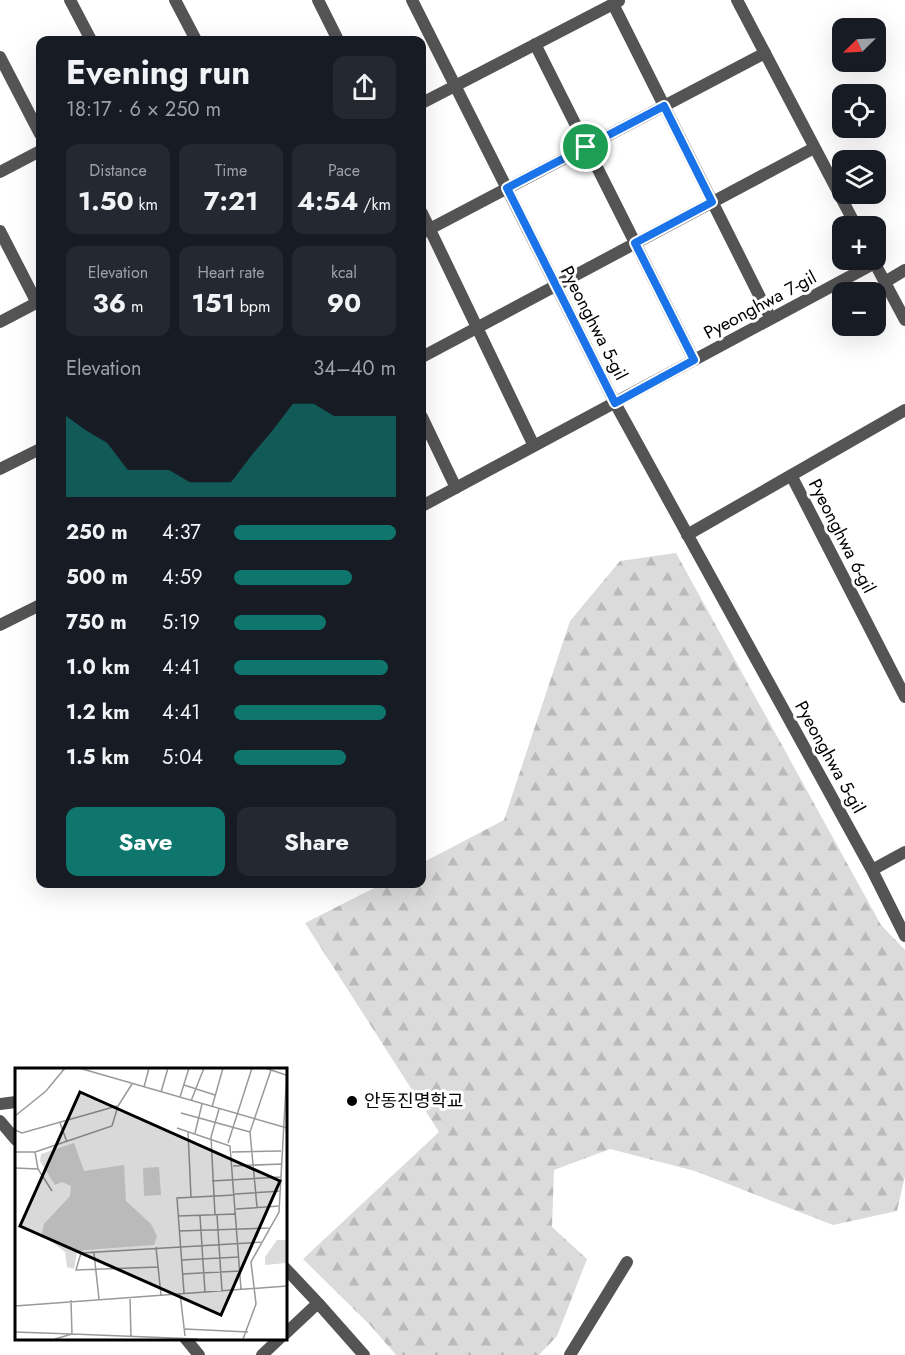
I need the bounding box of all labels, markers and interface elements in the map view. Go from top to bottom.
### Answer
north arrow [832,18,886,72]
map controls [832,18,886,336]
text: Evening run [66,49,250,96]
button: share [333,56,396,119]
button: locate [832,84,886,138]
text: 18:17 · 6 × 250 m [66,95,221,124]
pin [560,121,611,172]
icon: arrive [569,130,602,163]
button: layers [832,150,886,204]
text: Distance [89,159,147,182]
text: Time [215,159,247,182]
text: Pace [328,159,360,182]
text: 1.50 [78,182,134,220]
text: 7:21 [204,182,258,220]
text: 4:54 [297,182,358,220]
text: km [134,193,158,216]
text: /km [358,193,391,216]
button: + [832,216,886,270]
text: Elevation [88,261,148,284]
text: Heart rate [198,261,264,284]
text: kcal [331,261,357,284]
street label: Pyeonghwa 5-gil [554,261,634,385]
street label: Pyeonghwa 7-gil [699,264,821,346]
button: − [832,282,886,336]
text: 36 [93,284,126,322]
text: 151 [192,284,235,322]
text: 90 [327,284,361,322]
text: m [126,295,143,318]
text: bpm [235,295,270,318]
text: Elevation [66,354,141,383]
text: 34–40 m [313,354,396,383]
street label: Pyeonghwa 6-gil [802,474,882,598]
text: 250 m [66,518,128,547]
text: 4:37 [162,518,201,547]
text: 500 m [66,563,128,592]
text: 4:59 [162,563,202,592]
text: 750 m [66,608,127,637]
text: 5:19 [162,608,200,637]
text: 1.0 km [66,653,130,682]
text: 4:41 [162,653,200,682]
street label: Pyeonghwa 5-gil [788,696,872,818]
text: 1.2 km [66,698,130,727]
text: 4:41 [162,698,200,727]
text: 1.5 km [66,743,129,772]
text: 5:04 [162,743,203,772]
button: Save [66,807,225,876]
button: Share [237,807,396,876]
inset map [15,1068,286,1340]
place label: 안동진명학교 [364,1088,463,1114]
marker: 안동진명학교 [345,1094,359,1108]

